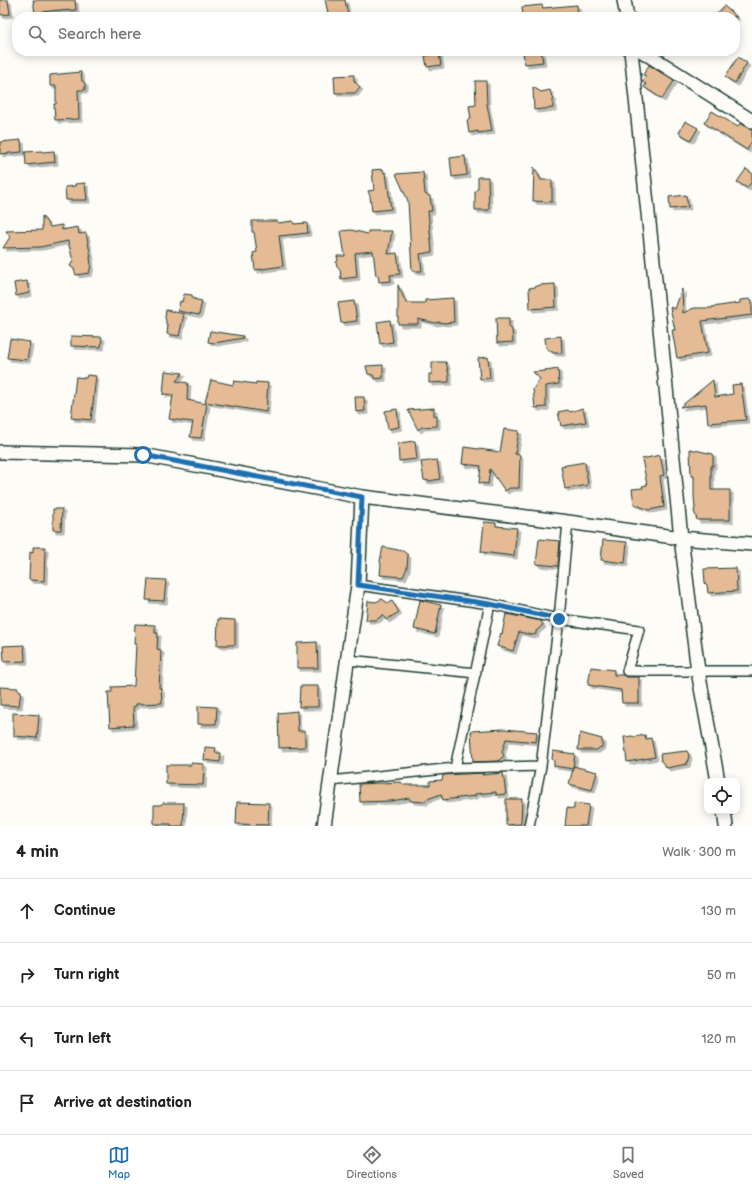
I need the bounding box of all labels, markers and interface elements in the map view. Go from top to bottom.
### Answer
search box [12,12,740,56]
icon: search [26,23,48,45]
text: Search here [58,25,141,44]
route start [134,446,152,464]
route end [550,610,568,628]
map controls [704,778,740,814]
button: locate [704,778,740,814]
text: 4 min [16,842,59,862]
text: Walk · 300 m [662,844,736,860]
icon: ahead [16,900,38,922]
text: Continue [54,901,116,920]
text: 130 m [701,903,736,919]
icon: right [16,964,38,986]
text: Turn right [54,965,119,984]
text: 50 m [707,967,736,983]
icon: left [16,1028,38,1050]
text: Turn left [54,1029,111,1048]
text: 120 m [701,1031,736,1047]
icon: arrive [16,1092,38,1114]
text: Arrive at destination [54,1093,192,1112]
tab: Map [108,1144,130,1181]
tab: Directions [346,1144,397,1181]
tab: Saved [613,1144,644,1181]

